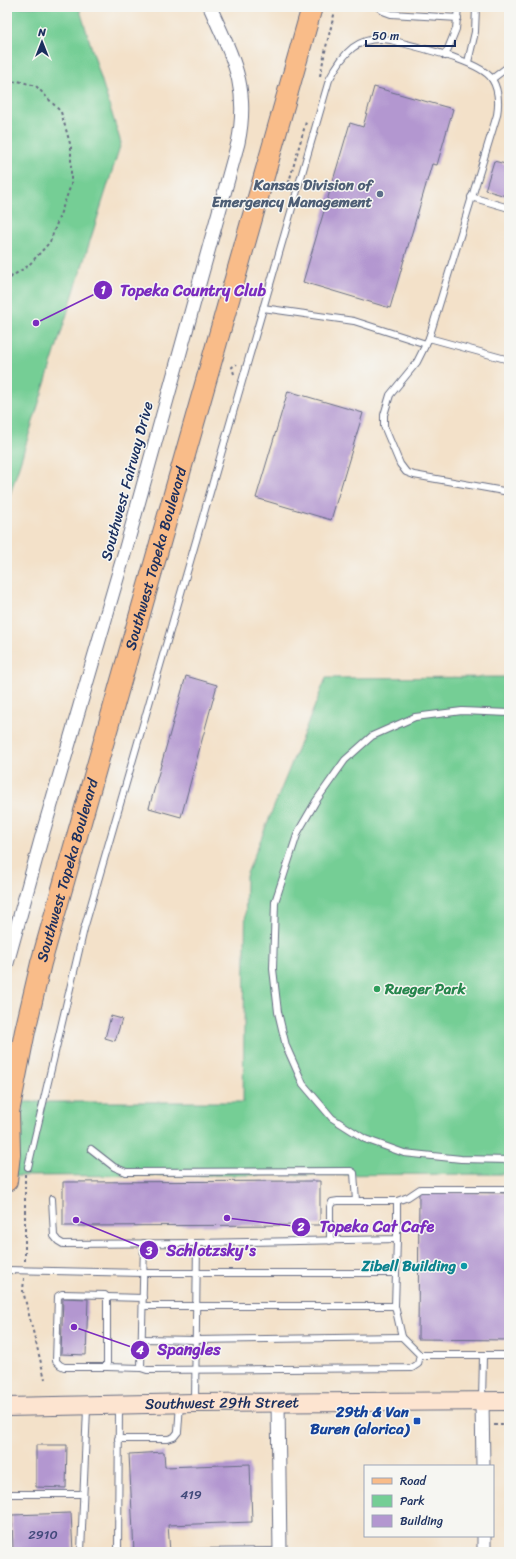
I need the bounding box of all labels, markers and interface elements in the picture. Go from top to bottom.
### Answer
north arrow [22,22,62,62]
scale bar [366,22,455,48]
text: N [37,23,46,42]
text: 50 m [372,25,399,47]
place label: Kansas Division of Emergency Management [212,172,374,215]
marker: Kansas Division of Emergency Management [375,189,385,199]
callout: Topeka Country Club [93,276,274,304]
text: Topeka Country Club [120,276,266,305]
text: 1 [100,279,106,301]
street label: Southwest Fairway Drive [93,398,161,564]
street label: Southwest Topeka Boulevard [117,463,194,653]
street label: Southwest Topeka Boulevard [29,775,106,965]
place label: Rueger Park [384,976,466,1002]
marker: Rueger Park [372,984,382,994]
text: Topeka Cat Cafe [320,1212,434,1241]
callout: Topeka Cat Cafe [291,1213,442,1241]
text: 2 [297,1216,305,1238]
callout: Schlotzsky's [139,1236,264,1264]
text: Schlotzsky's [165,1236,256,1265]
text: 3 [145,1240,153,1262]
place label: Zibell Building [361,1253,456,1279]
marker: Zibell Building [459,1261,469,1271]
text: Spangles [156,1335,221,1364]
callout: Spangles [130,1336,229,1364]
text: 4 [135,1339,144,1361]
street label: Southwest 29th Street [145,1389,300,1417]
place label: 29th & Van Buren (alorica) [310,1399,411,1442]
marker: 29th & Van Buren (alorica) [412,1416,422,1426]
legend [364,1465,494,1537]
text: Road [400,1470,427,1492]
house number: 419 [180,1483,202,1506]
text: Park [400,1490,425,1512]
text: Building [400,1510,443,1532]
house number: 2910 [28,1523,58,1546]

